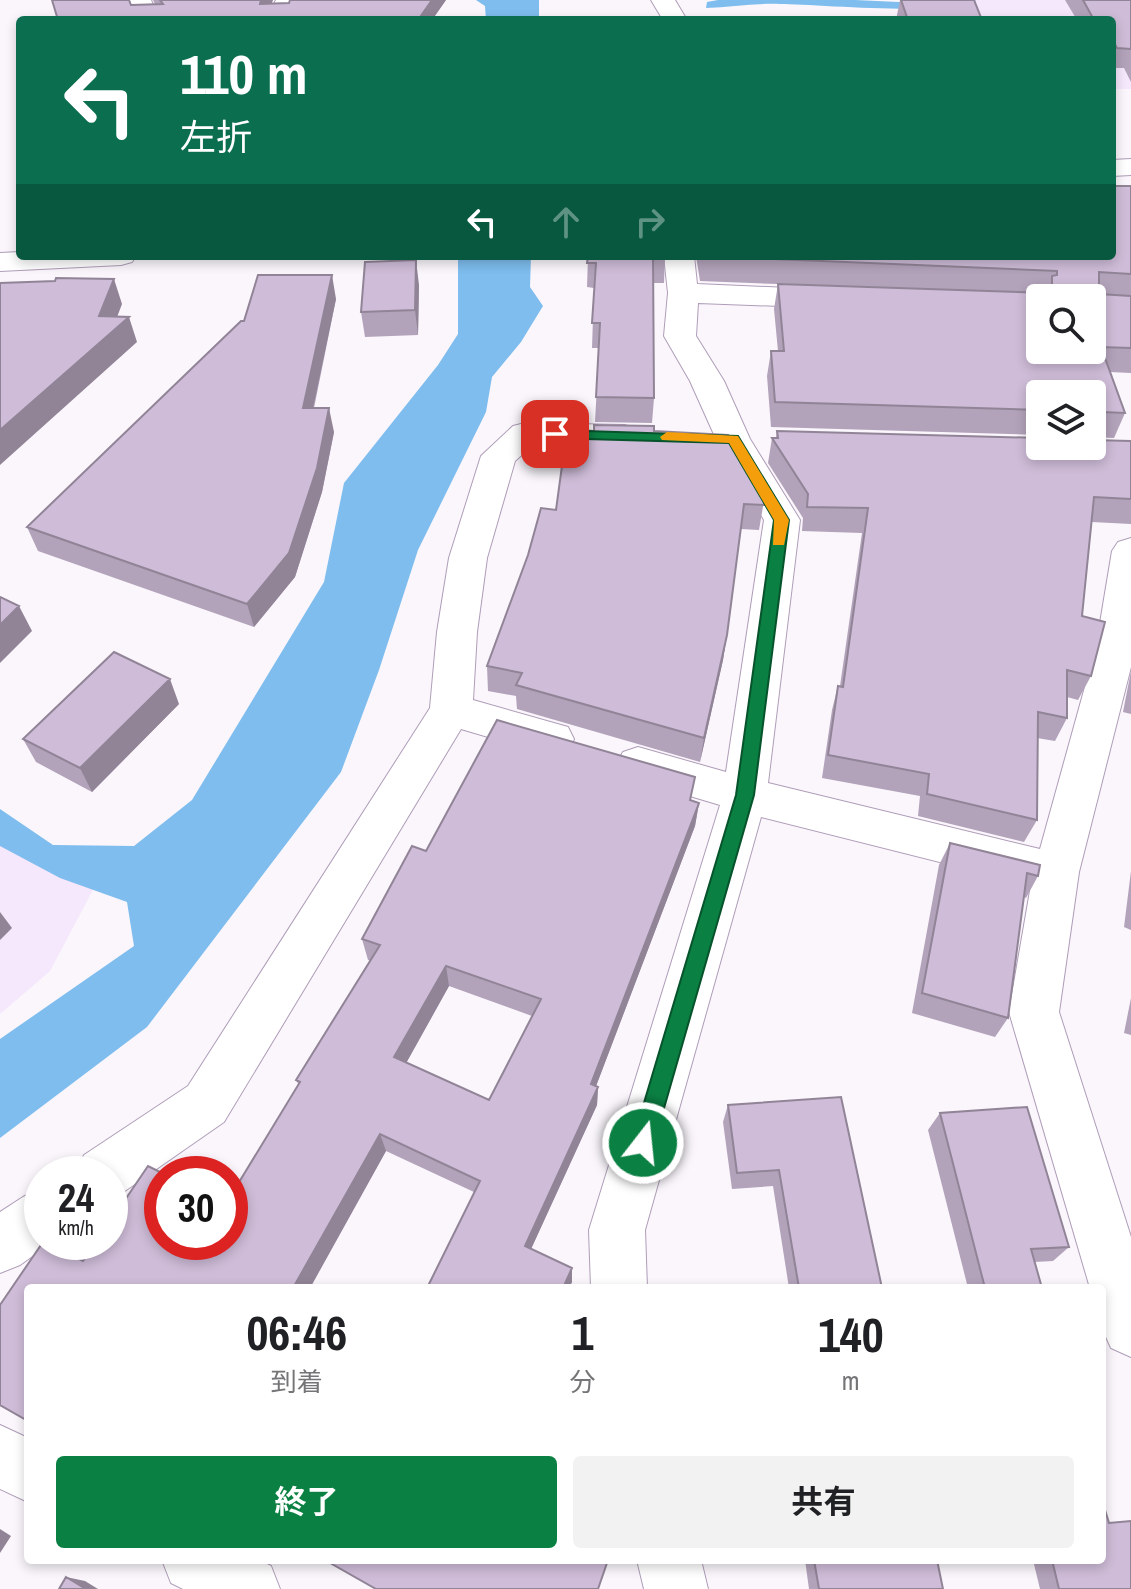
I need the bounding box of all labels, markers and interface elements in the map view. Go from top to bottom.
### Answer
text: 110 m [180,36,308,111]
icon: left [48,48,152,152]
text: 左折 [180,113,252,161]
icon: left [460,200,504,244]
icon: ahead [544,200,588,244]
icon: right [628,200,672,244]
map controls [1026,284,1106,460]
button: search [1026,284,1106,364]
button: layers [1026,380,1106,460]
pin [521,400,589,468]
icon: arrive [533,412,577,456]
position arrow [601,1101,685,1185]
speed limit sign: 30 [144,1156,248,1260]
text: 24 [58,1171,94,1224]
text: km/h [58,1214,94,1241]
text: 06:46 [246,1300,347,1365]
text: 1 [572,1300,593,1365]
text: 140 [818,1302,884,1367]
text: m [842,1363,860,1398]
text: 到着 [271,1364,323,1399]
text: 分 [569,1364,595,1399]
button: 終了 [56,1456,557,1548]
button: 共有 [573,1456,1074,1548]

